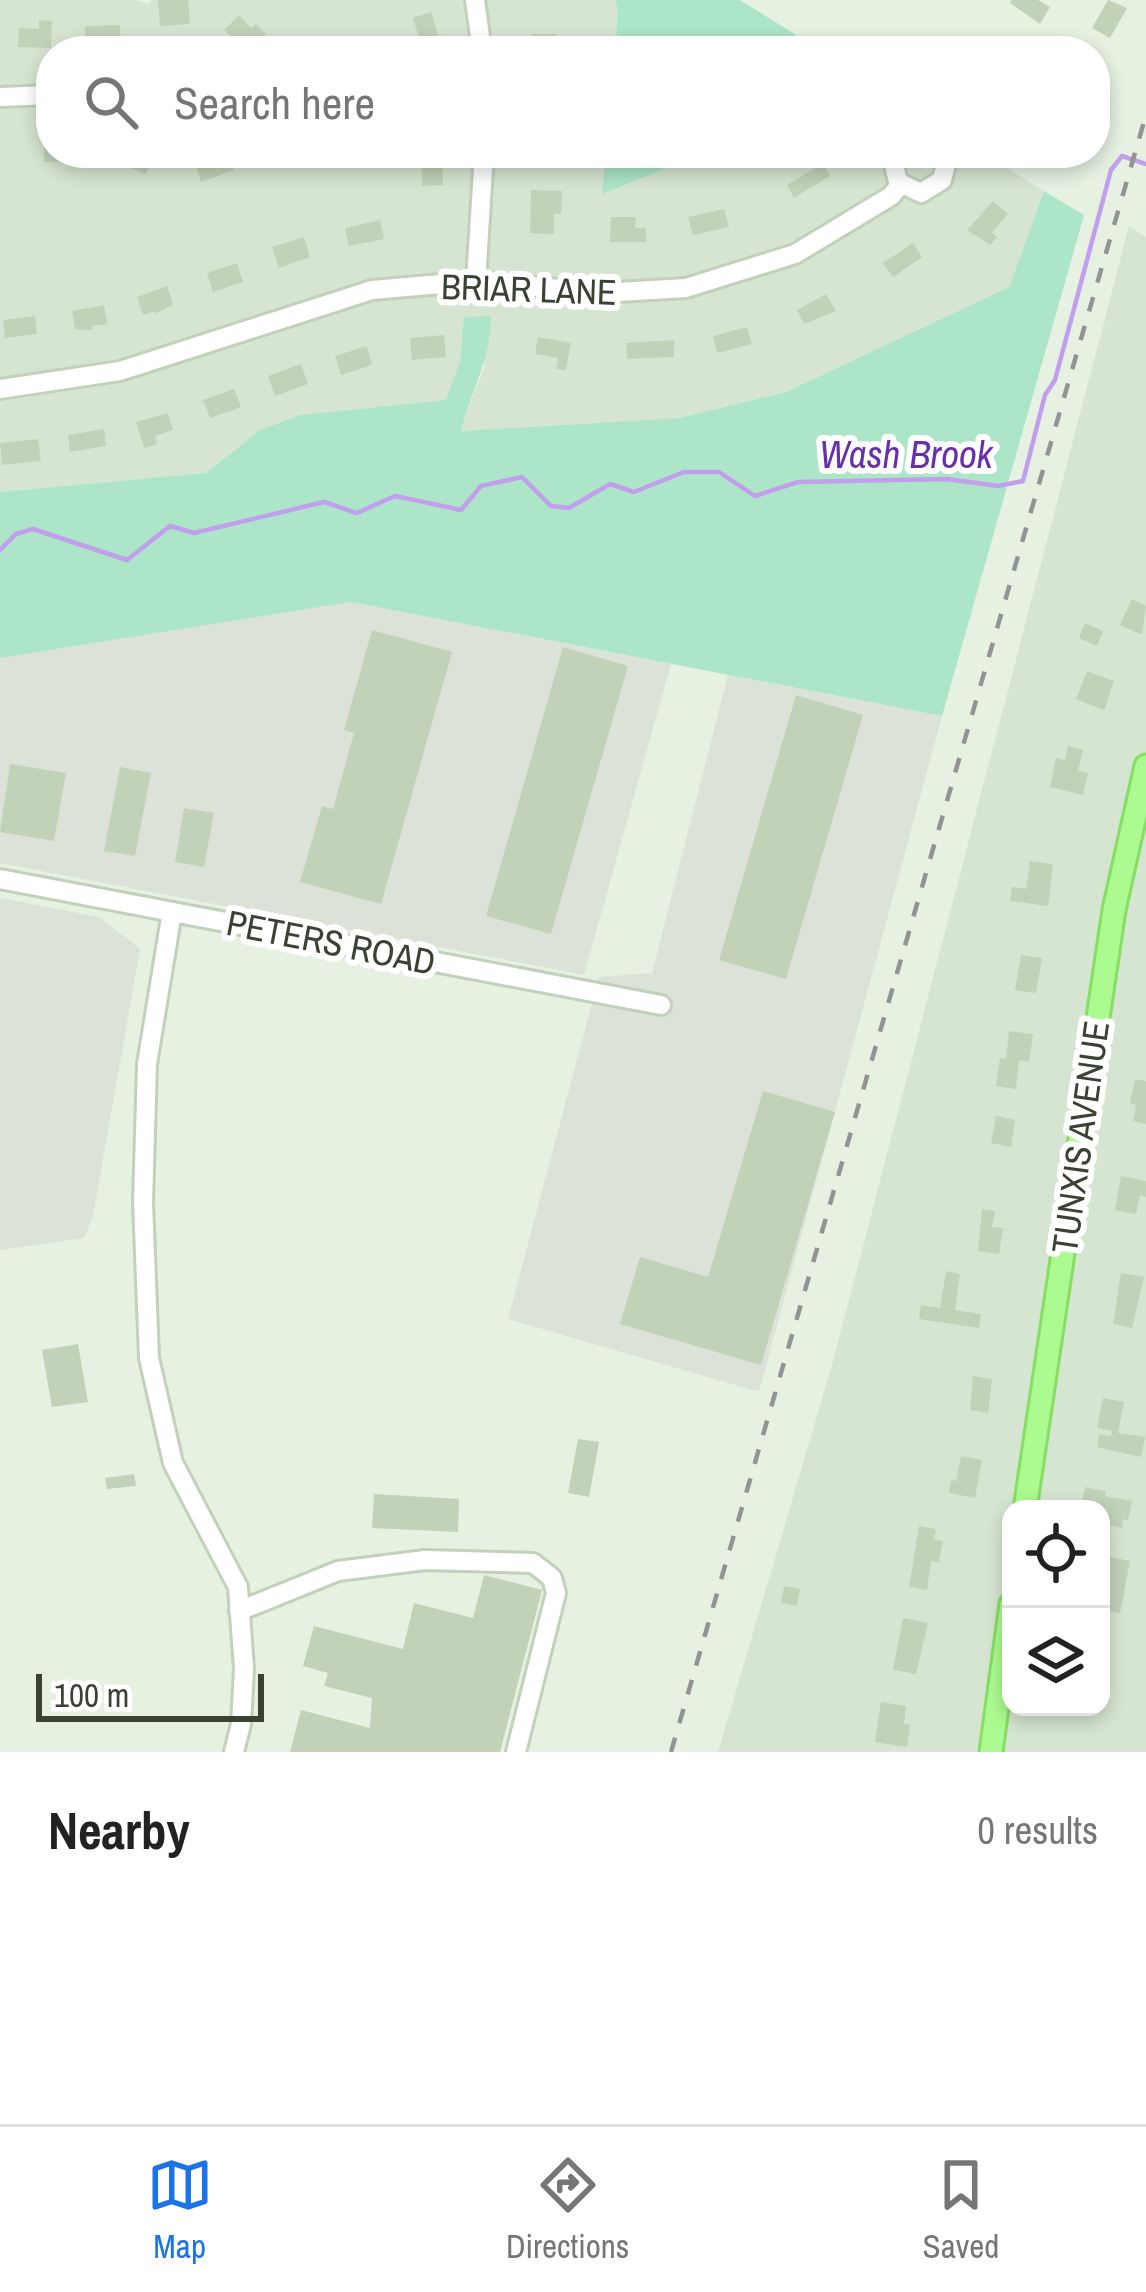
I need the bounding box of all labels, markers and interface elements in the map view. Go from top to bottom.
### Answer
search box [36,36,1110,168]
icon: search [78,69,144,135]
text: Search here [174,72,375,133]
street label: BRIAR LANE [440,262,618,316]
water label: Wash Brook [819,428,994,480]
street label: PETERS ROAD [223,898,439,986]
street label: TUNXIS AVENUE [1040,1018,1120,1256]
map controls [1002,1500,1110,1716]
button: locate [1002,1500,1110,1608]
button: layers [1002,1608,1110,1716]
scale bar [36,1668,264,1721]
text: 100 m [54,1673,129,1717]
text: Nearby [48,1796,190,1865]
text: 0 results [977,1804,1098,1856]
tab: Map [147,2152,213,2268]
tab: Directions [506,2152,629,2268]
tab: Saved [923,2152,999,2268]

